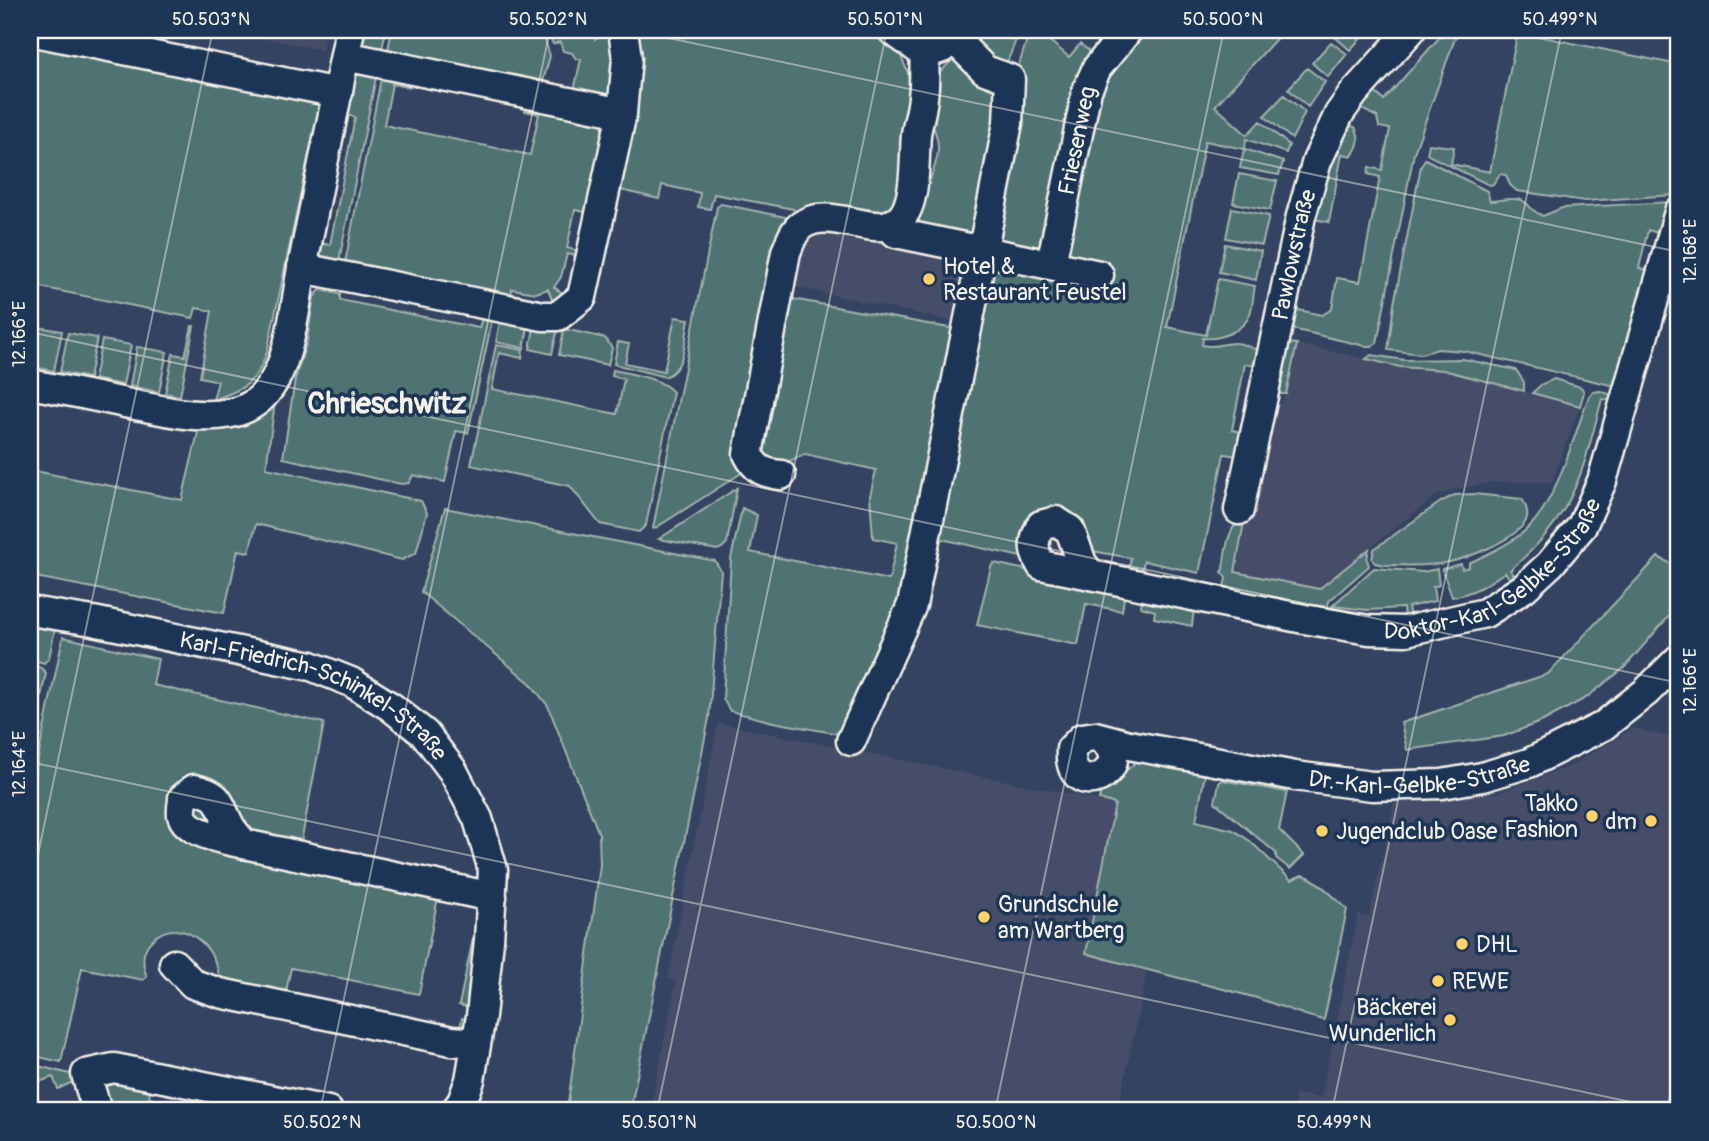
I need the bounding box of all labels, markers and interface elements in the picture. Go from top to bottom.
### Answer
text: 50.503°N [172,8,250,31]
text: 50.502°N [509,8,587,31]
text: 50.501°N [847,8,923,31]
text: 50.500°N [1183,8,1263,31]
text: 50.499°N [1522,8,1598,31]
street label: Friesenweg [1052,84,1102,198]
street label: Pawlowstraße [1265,185,1323,323]
text: 12.168°E [1679,219,1702,283]
place label: Hotel & Restaurant Feustel [943,252,1127,307]
marker: Hotel & Restaurant Feustel [921,271,937,287]
text: 12.166°E [8,301,31,367]
district label: Chrieschwitz [307,385,467,422]
street label: Doktor-Karl-Gelbke-Straße [1383,493,1608,646]
street label: Karl-Friedrich-Schinkel-Straße [177,625,454,767]
text: 12.166°E [1679,648,1702,714]
text: 12.164°E [8,731,31,797]
street label: Dr.-Karl-Gelbke-Straße [1307,749,1534,801]
place label: Takko Fashion [1504,789,1578,844]
place label: dm [1605,807,1637,836]
marker: Takko Fashion [1584,808,1600,824]
marker: dm [1643,813,1659,829]
place label: Jugendclub Oase [1336,817,1498,846]
marker: Jugendclub Oase [1314,823,1330,839]
place label: Grundschule am Wartberg [998,890,1124,945]
marker: Grundschule am Wartberg [976,909,992,925]
place label: DHL [1476,930,1518,959]
marker: DHL [1454,936,1470,952]
place label: REWE [1452,967,1509,996]
marker: REWE [1430,973,1446,989]
place label: Bäckerei Wunderlich [1329,993,1436,1048]
marker: Bäckerei Wunderlich [1442,1012,1458,1028]
text: 50.502°N [283,1111,361,1134]
text: 50.501°N [621,1111,697,1134]
text: 50.500°N [956,1111,1036,1134]
text: 50.499°N [1296,1111,1372,1134]

